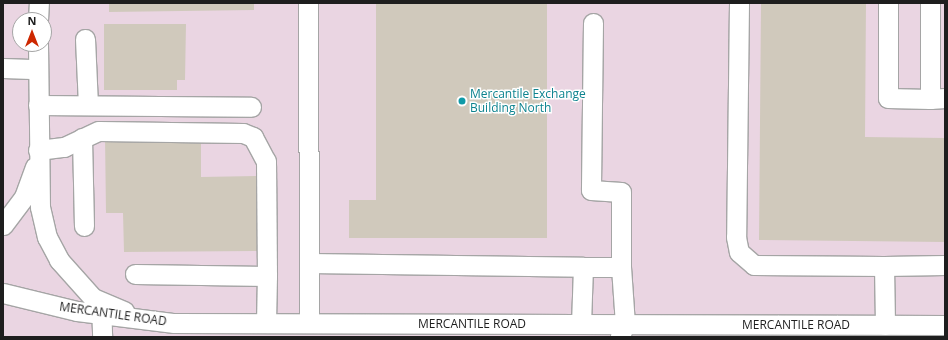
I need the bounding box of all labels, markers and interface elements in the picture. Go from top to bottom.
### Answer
north arrow [12,12,52,52]
text: N [28,13,36,28]
place label: Mercantile Exchange Building North [470,87,586,115]
marker: Mercantile Exchange Building North [457,96,467,106]
street label: MERCANTILE ROAD [58,299,168,329]
street label: MERCANTILE ROAD [418,317,526,331]
street label: MERCANTILE ROAD [742,318,850,332]

